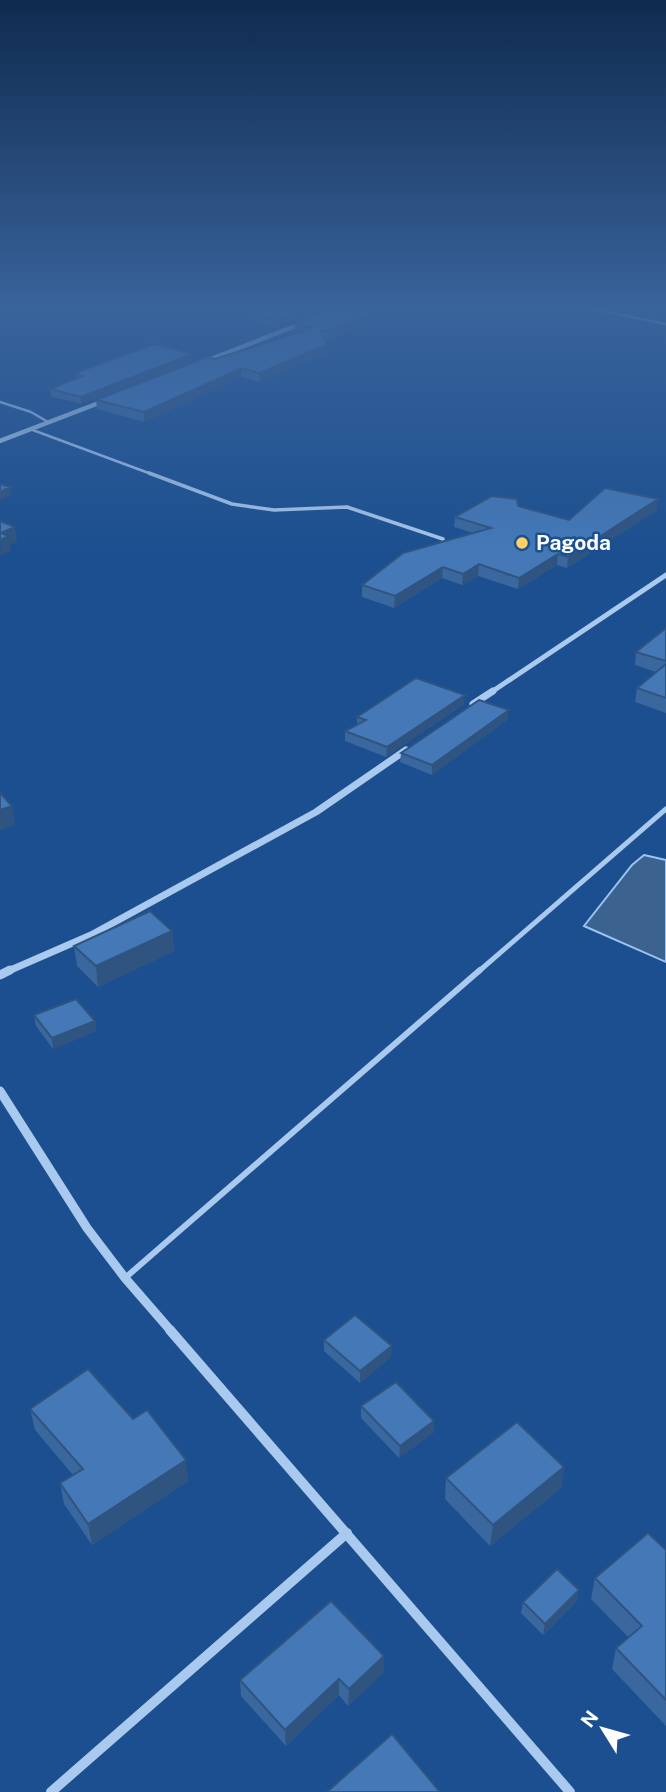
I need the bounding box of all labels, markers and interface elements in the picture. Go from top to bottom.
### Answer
place label: Pagoda [536,530,611,555]
marker: Pagoda [514,535,530,551]
north arrow [568,1694,638,1764]
text: N [576,1706,603,1731]

